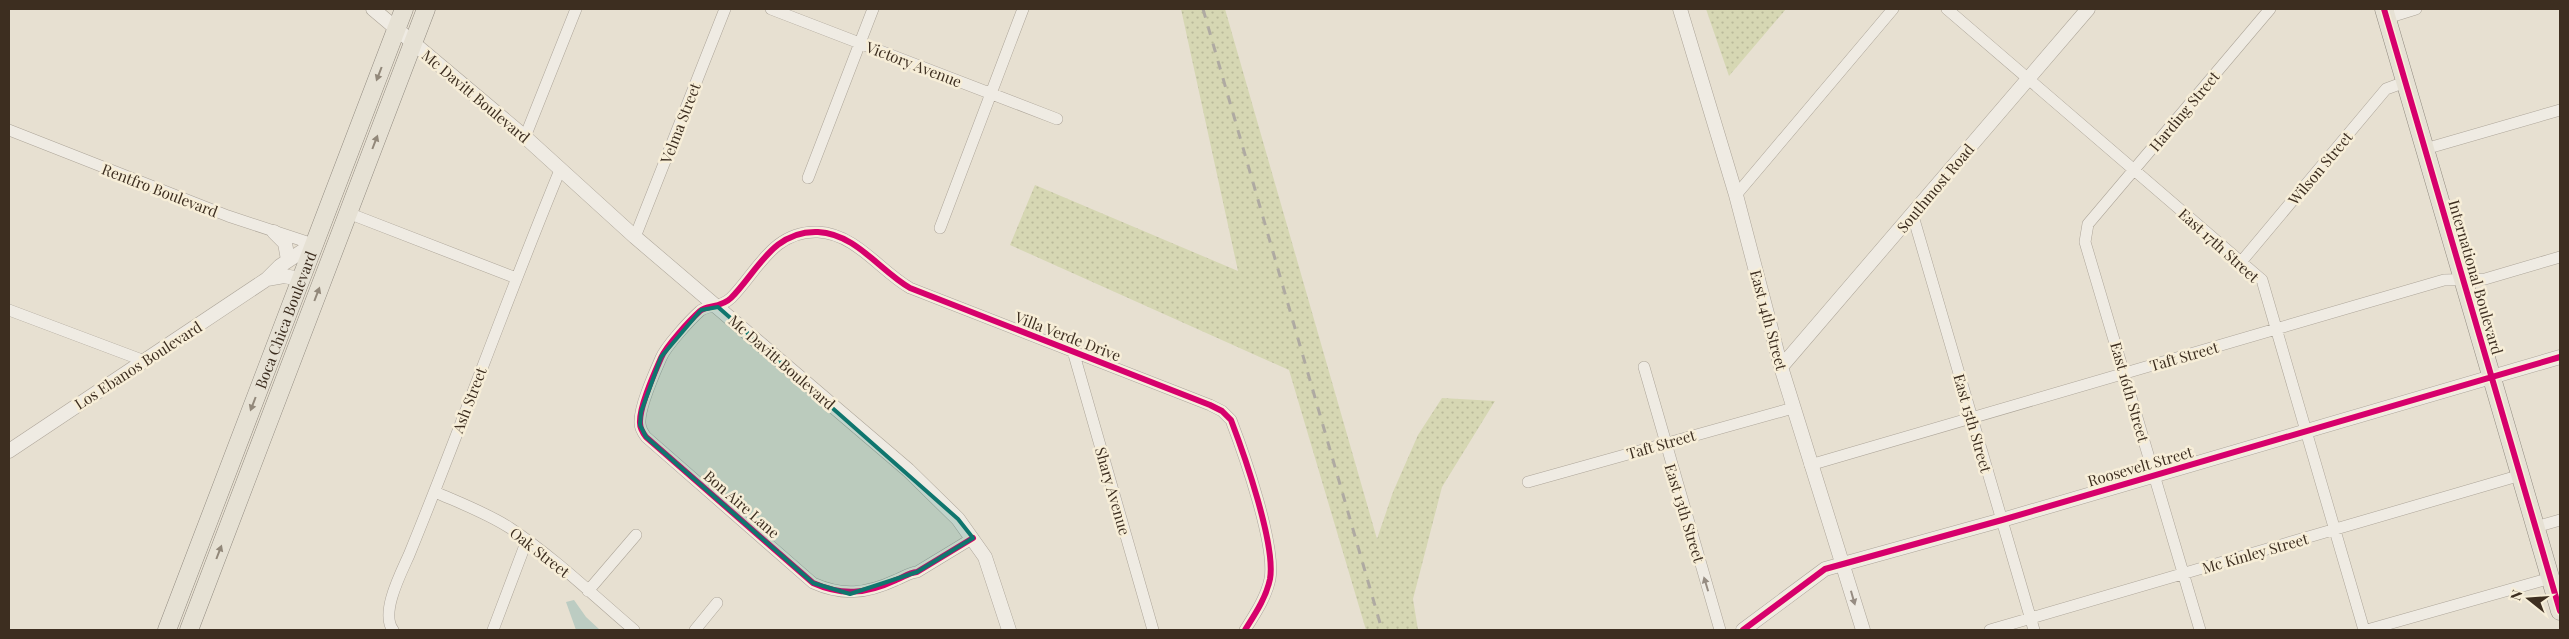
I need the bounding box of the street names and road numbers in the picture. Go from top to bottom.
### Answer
street label: Victory Avenue [862,36,965,91]
street label: Mc Davitt Boulevard [418,45,534,147]
street label: Harding Street [2145,66,2224,155]
street label: Velma Street [655,79,705,167]
street label: Wilson Street [2283,127,2357,210]
street label: Southmost Road [1892,139,1978,237]
street label: Rentfro Boulevard [99,159,221,221]
street label: International Boulevard [2444,197,2508,357]
street label: East 17th Street [2174,203,2264,287]
street label: Boca Chica Boulevard [250,248,321,391]
street label: East 14th Street [1746,268,1792,373]
street label: Villa Verde Drive [1011,306,1124,365]
street label: Mc Davitt Boulevard [725,310,840,414]
street label: Los Ebanos Boulevard [71,316,206,414]
street label: Taft Street [2147,336,2221,375]
street label: East 16th Street [2106,339,2154,445]
street label: Ash Street [447,364,491,437]
street label: East 15th Street [1949,371,1997,475]
street label: Taft Street [1624,424,1698,463]
street label: Roosevelt Street [2085,441,2196,491]
street label: Shary Avenue [1091,445,1135,537]
street label: East 13th Street [1660,461,1710,565]
street label: Bon Aire Lane [700,466,784,542]
street label: Oak Street [506,522,575,582]
street label: Mc Kinley Street [2199,528,2311,578]

